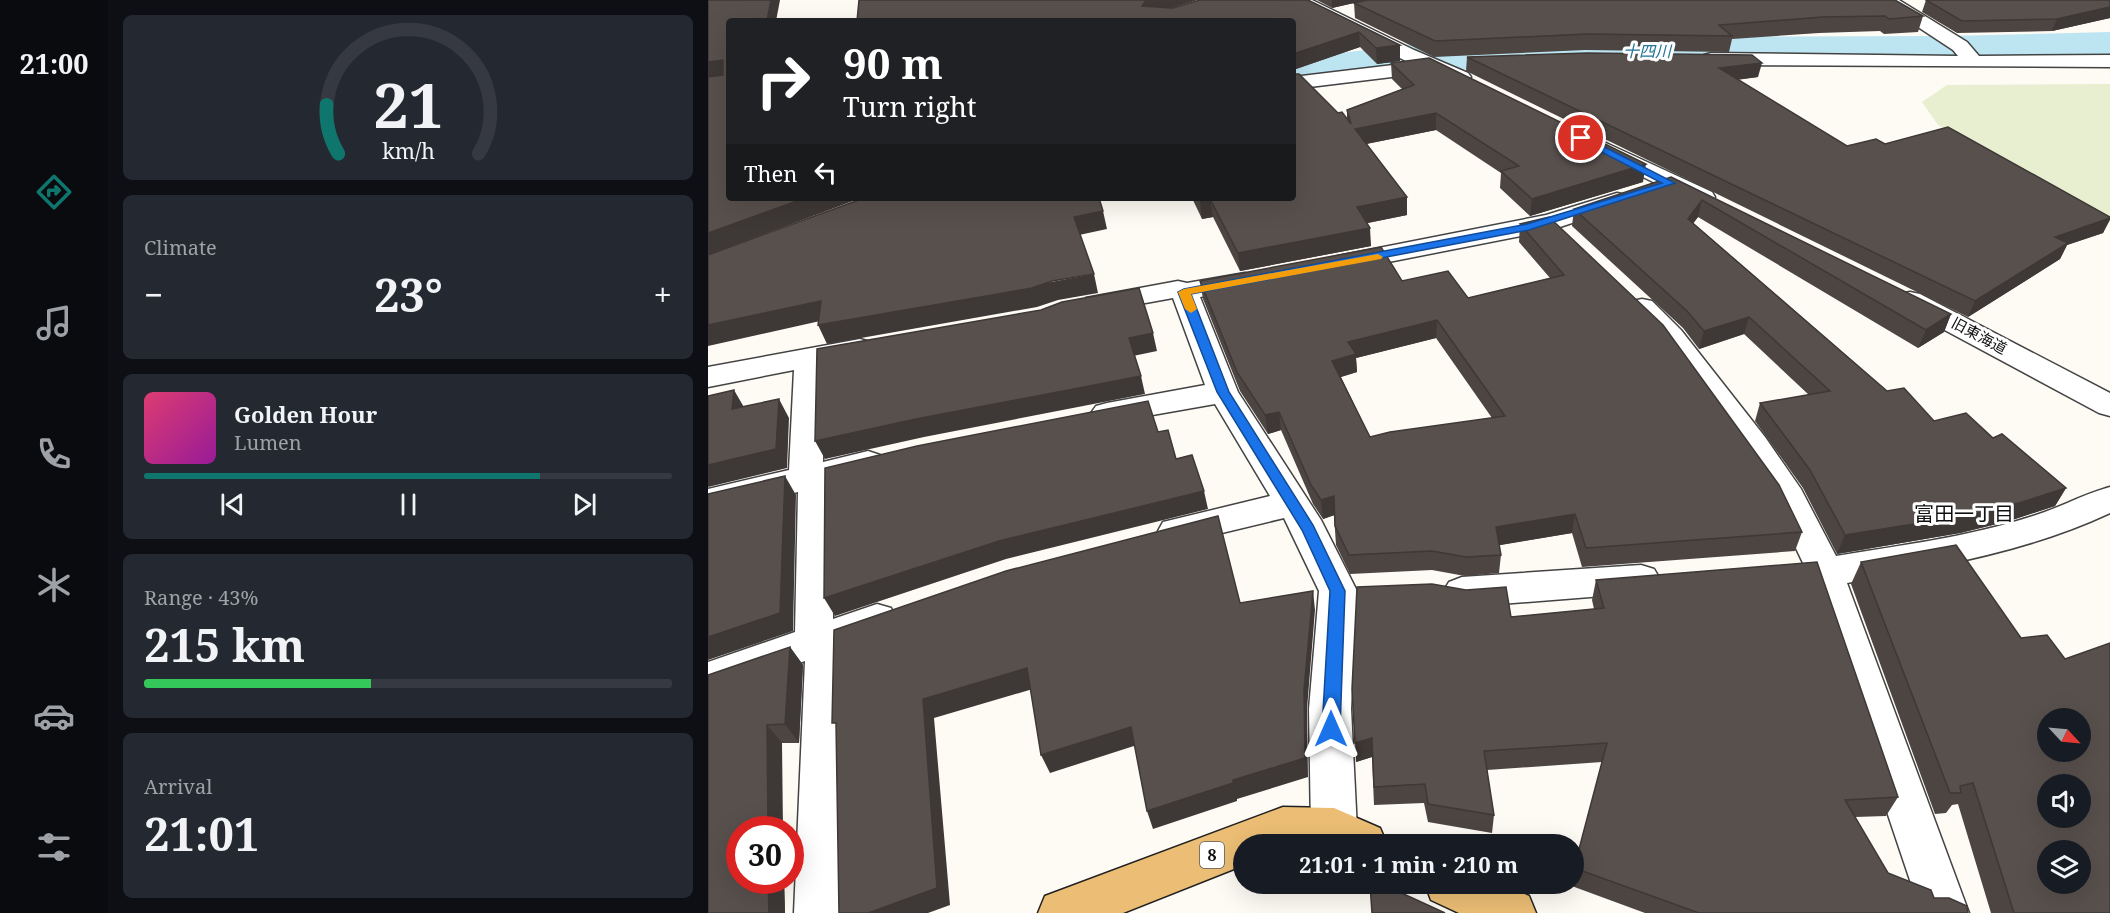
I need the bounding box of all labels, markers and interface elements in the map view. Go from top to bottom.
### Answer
text: 90 m [843,34,943,91]
water label: 十四川 [1623,40,1673,62]
icon: right [744,42,822,120]
text: 21:00 [19,45,89,82]
text: 21 [373,61,443,146]
text: Turn right [843,88,976,125]
pin [1555,112,1606,163]
icon: arrive [1564,121,1597,154]
text: km/h [382,137,435,166]
icon: left [809,156,842,189]
text: Then [744,158,797,188]
icon: directions [33,171,75,213]
text: Climate [144,234,217,261]
text: 23° [374,264,443,325]
text: − [144,272,163,317]
text: + [654,272,672,317]
icon: music [33,302,75,344]
street label: 旧東海道 [1948,312,2011,358]
text: Golden Hour [234,399,377,429]
text: Lumen [234,429,302,456]
icon: phone [33,433,75,475]
icon: previous [216,488,249,521]
icon: pause [392,488,425,521]
icon: next [568,488,601,521]
district label: 富田一丁目 [1914,500,2014,527]
icon: climate [33,564,75,606]
text: Range · 43% [144,584,258,611]
text: 215 km [144,614,305,675]
icon: car [33,695,75,737]
position arrow [1299,697,1363,761]
north arrow [2037,708,2091,762]
map controls [2037,708,2091,894]
text: Arrival [144,773,212,800]
button: sound [2037,774,2091,828]
text: 21:01 [144,803,259,864]
speed limit sign: 30 [726,816,804,894]
icon: filters [33,826,75,868]
button: layers [2037,840,2091,894]
road number: 8 [1200,842,1224,868]
text: 21:01 · 1 min · 210 m [1299,849,1518,879]

